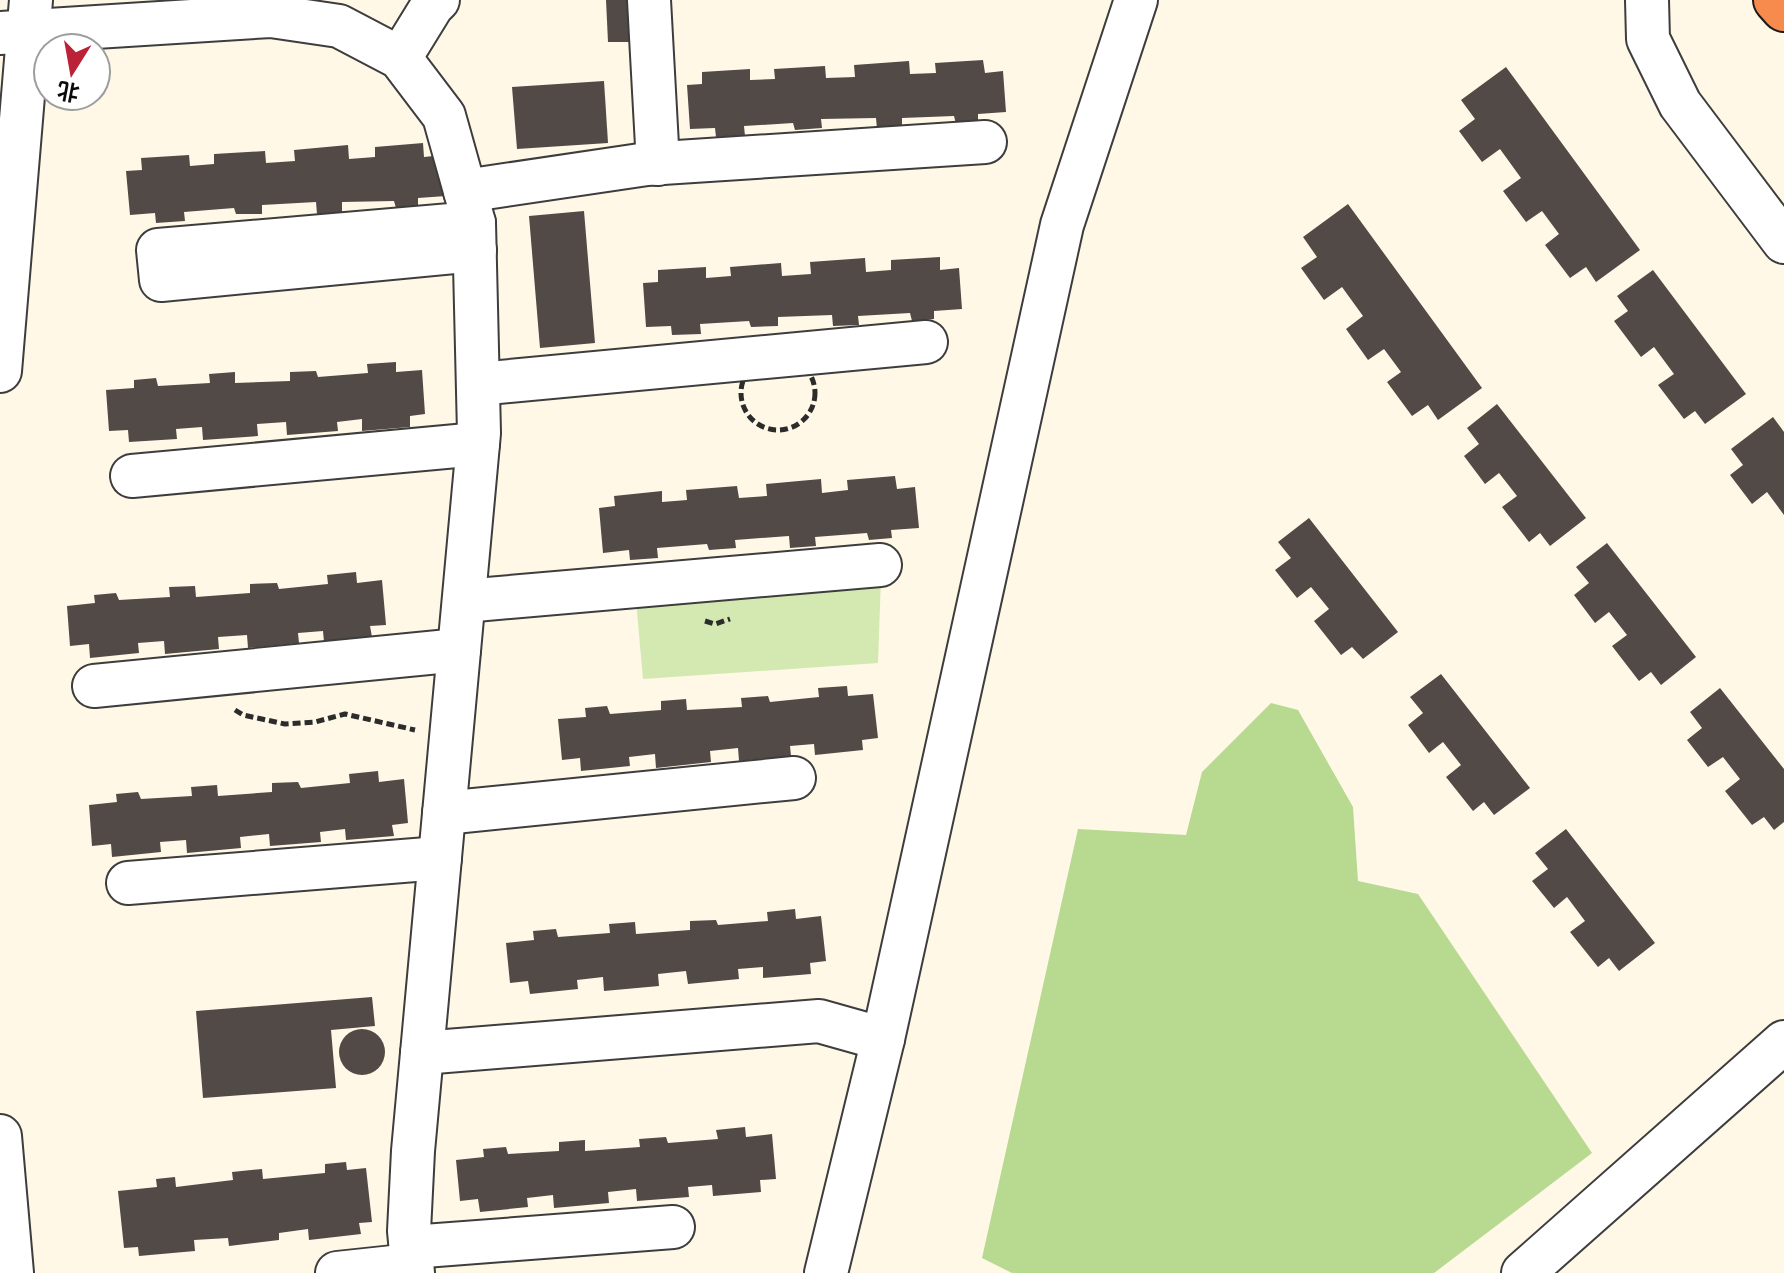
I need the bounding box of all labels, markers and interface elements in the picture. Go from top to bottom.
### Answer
north arrow [32,32,112,112]
text: 北 [55,72,82,108]

